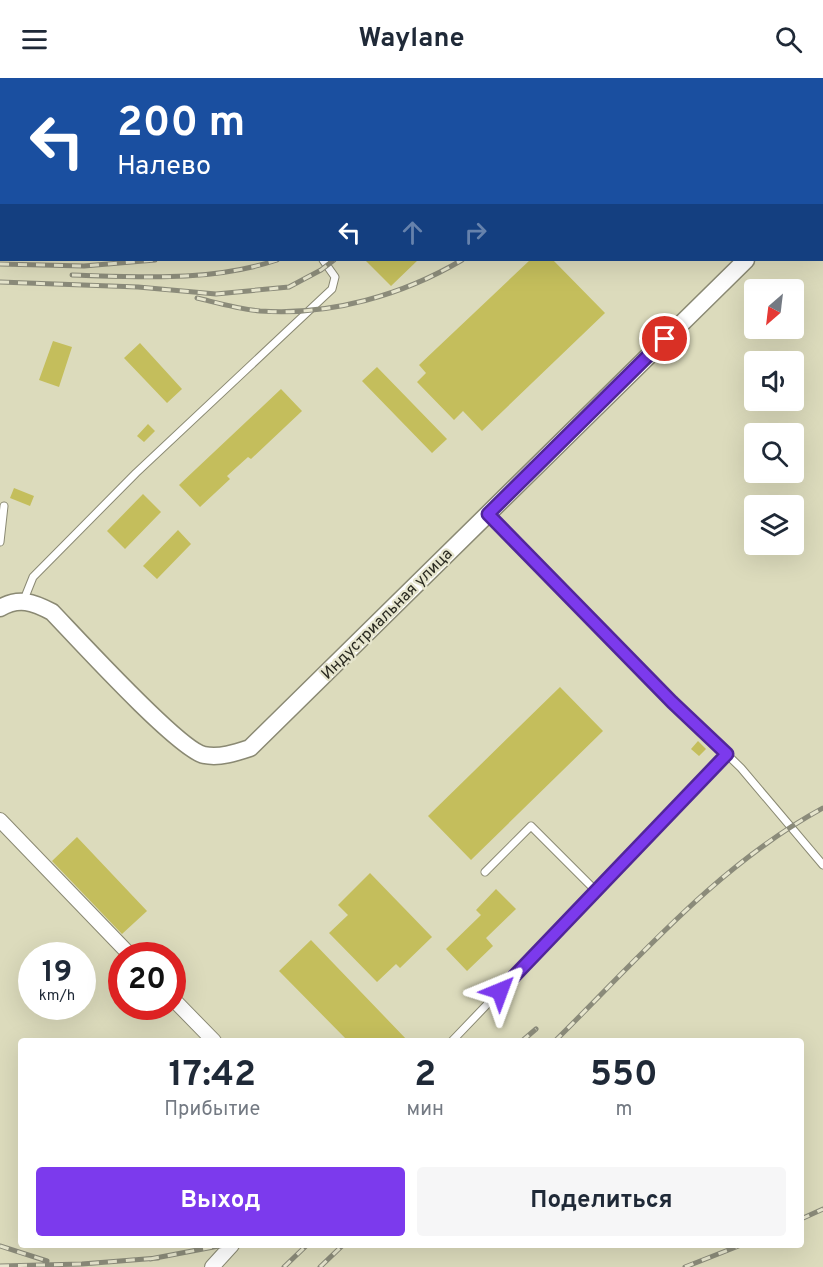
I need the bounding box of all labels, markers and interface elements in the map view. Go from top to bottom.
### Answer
text: Waylane [358,22,465,56]
icon: menu [18,23,51,56]
icon: search [772,23,805,56]
text: 200 m [117,98,245,151]
icon: left [18,102,96,180]
text: Налево [117,150,211,184]
icon: left [333,216,366,249]
icon: ahead [396,216,429,249]
icon: right [459,216,492,249]
north arrow [744,279,804,339]
map controls [744,279,804,555]
pin [639,313,690,364]
icon: arrive [648,322,681,355]
button: sound [744,351,804,411]
button: search [744,423,804,483]
button: layers [744,495,804,555]
street label: Индустриальная улица [318,545,457,684]
speed limit sign: 20 [108,942,186,1020]
text: 19 [42,955,72,992]
position arrow [468,959,532,1023]
text: km/h [39,987,75,1006]
text: 17:42 [168,1053,256,1099]
text: 2 [414,1053,436,1099]
text: 550 [590,1053,658,1099]
text: Прибытие [164,1097,260,1123]
text: мин [407,1097,444,1123]
text: m [615,1097,632,1123]
button: Выход [36,1167,405,1236]
button: Поделиться [417,1167,786,1236]

